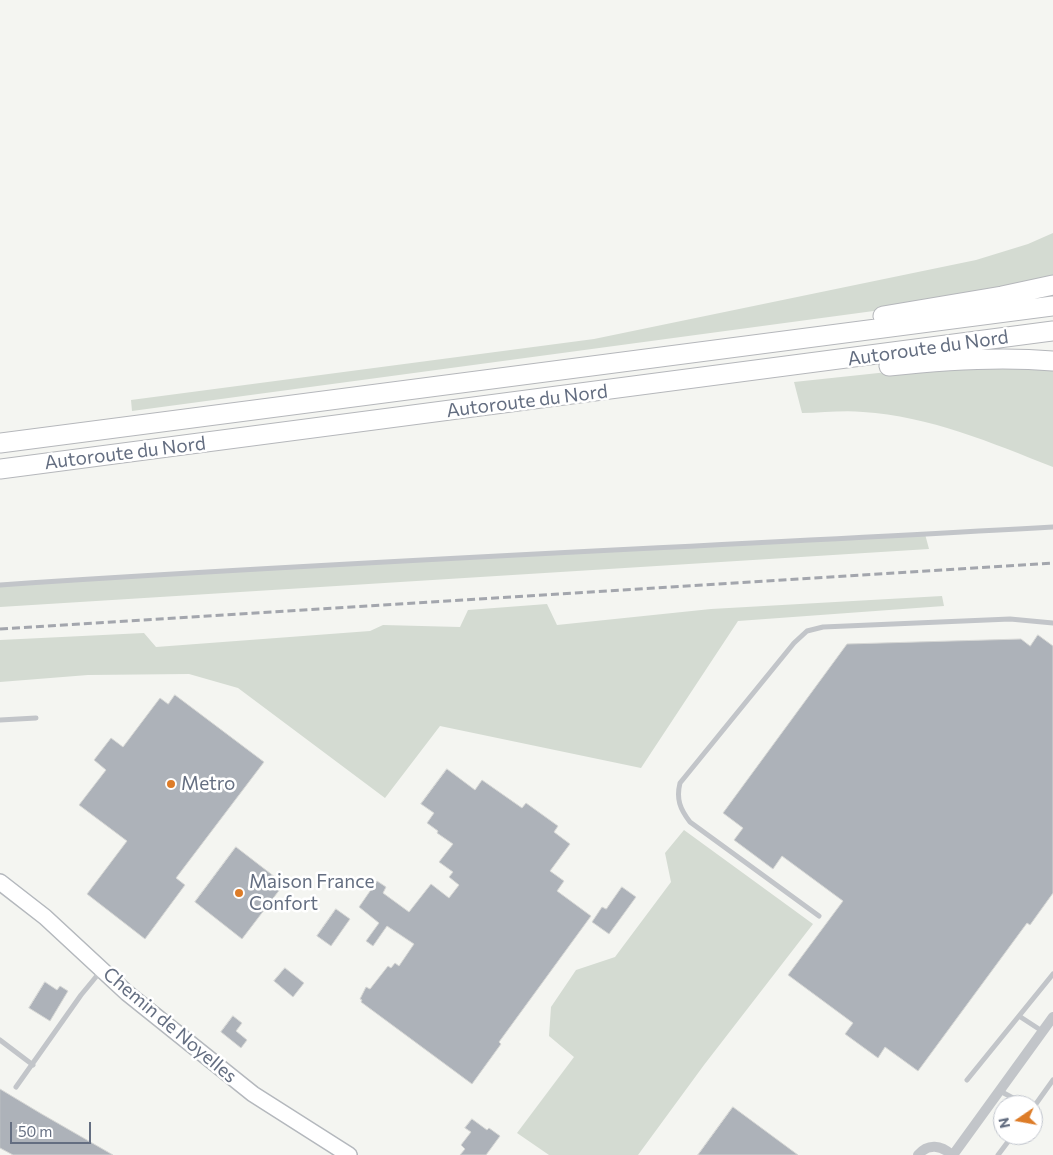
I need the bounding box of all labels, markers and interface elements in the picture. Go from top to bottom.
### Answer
street label: Autoroute du Nord [846,325,1010,371]
street label: Autoroute du Nord [445,380,609,422]
street label: Autoroute du Nord [43,432,207,474]
place label: Metro [181,773,235,795]
marker: Metro [165,778,177,790]
place label: Maison France Confort [249,871,375,915]
marker: Maison France Confort [233,887,245,899]
street label: Chemin de Noyelles [98,962,242,1088]
north arrow [993,1095,1043,1145]
scale bar [12,1112,94,1144]
text: N [994,1116,1013,1130]
text: 50 m [18,1122,52,1140]

